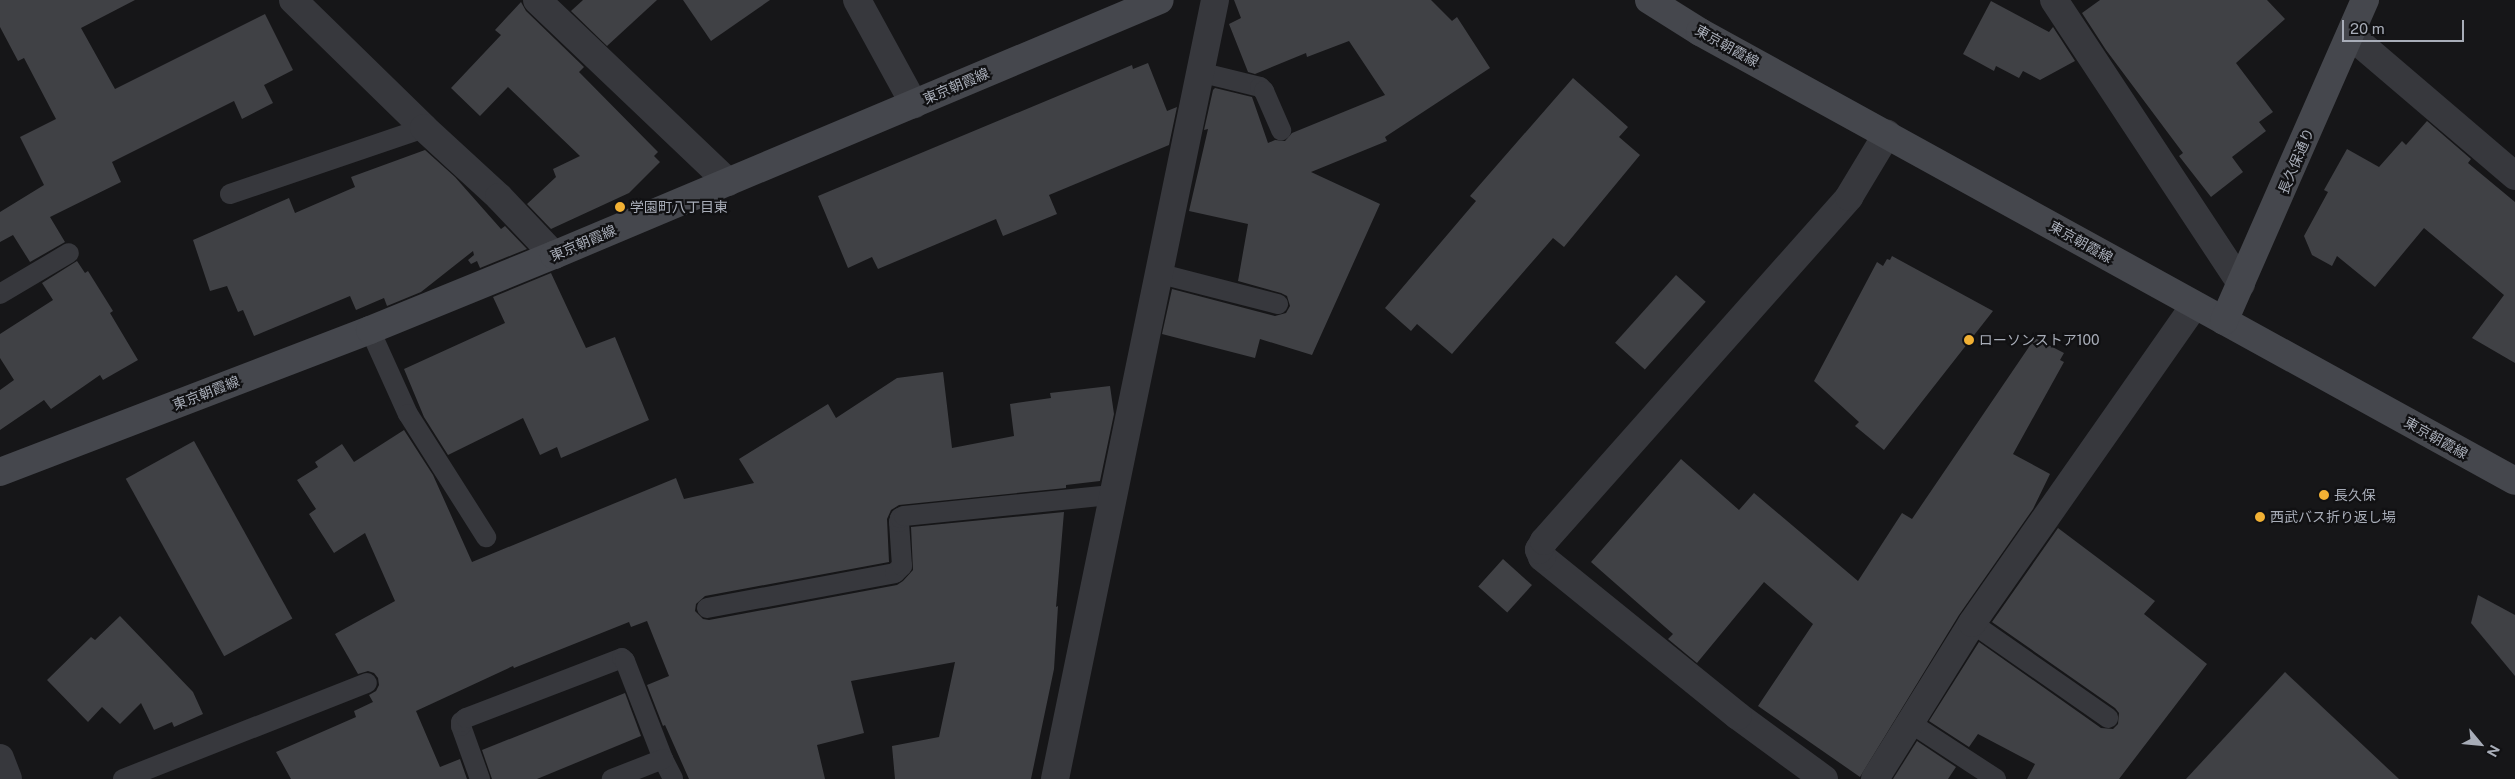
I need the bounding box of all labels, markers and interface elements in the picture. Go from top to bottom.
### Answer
scale bar [2345,10,2468,42]
text: 20 m [2350,20,2385,37]
street label: 東京朝霞線 [1692,22,1762,70]
street label: 東京朝霞線 [921,65,991,107]
street label: 長久保通り [2275,126,2317,196]
place label: 学園町八丁目東 [630,199,728,215]
marker: 学園町八丁目東 [614,201,626,213]
street label: 東京朝霞線 [2046,218,2116,266]
street label: 東京朝霞線 [548,222,618,264]
place label: ローソンストア100 [1979,332,2100,348]
marker: ローソンストア100 [1963,334,1975,346]
street label: 東京朝霞線 [170,373,242,413]
street label: 東京朝霞線 [2401,414,2471,462]
place label: 長久保 [2334,487,2376,503]
marker: 長久保 [2318,489,2330,501]
place label: 西武バス折り返し場 [2270,509,2396,525]
marker: 西武バス折り返し場 [2254,511,2266,523]
north arrow [2455,719,2505,769]
text: N [2484,742,2503,760]

